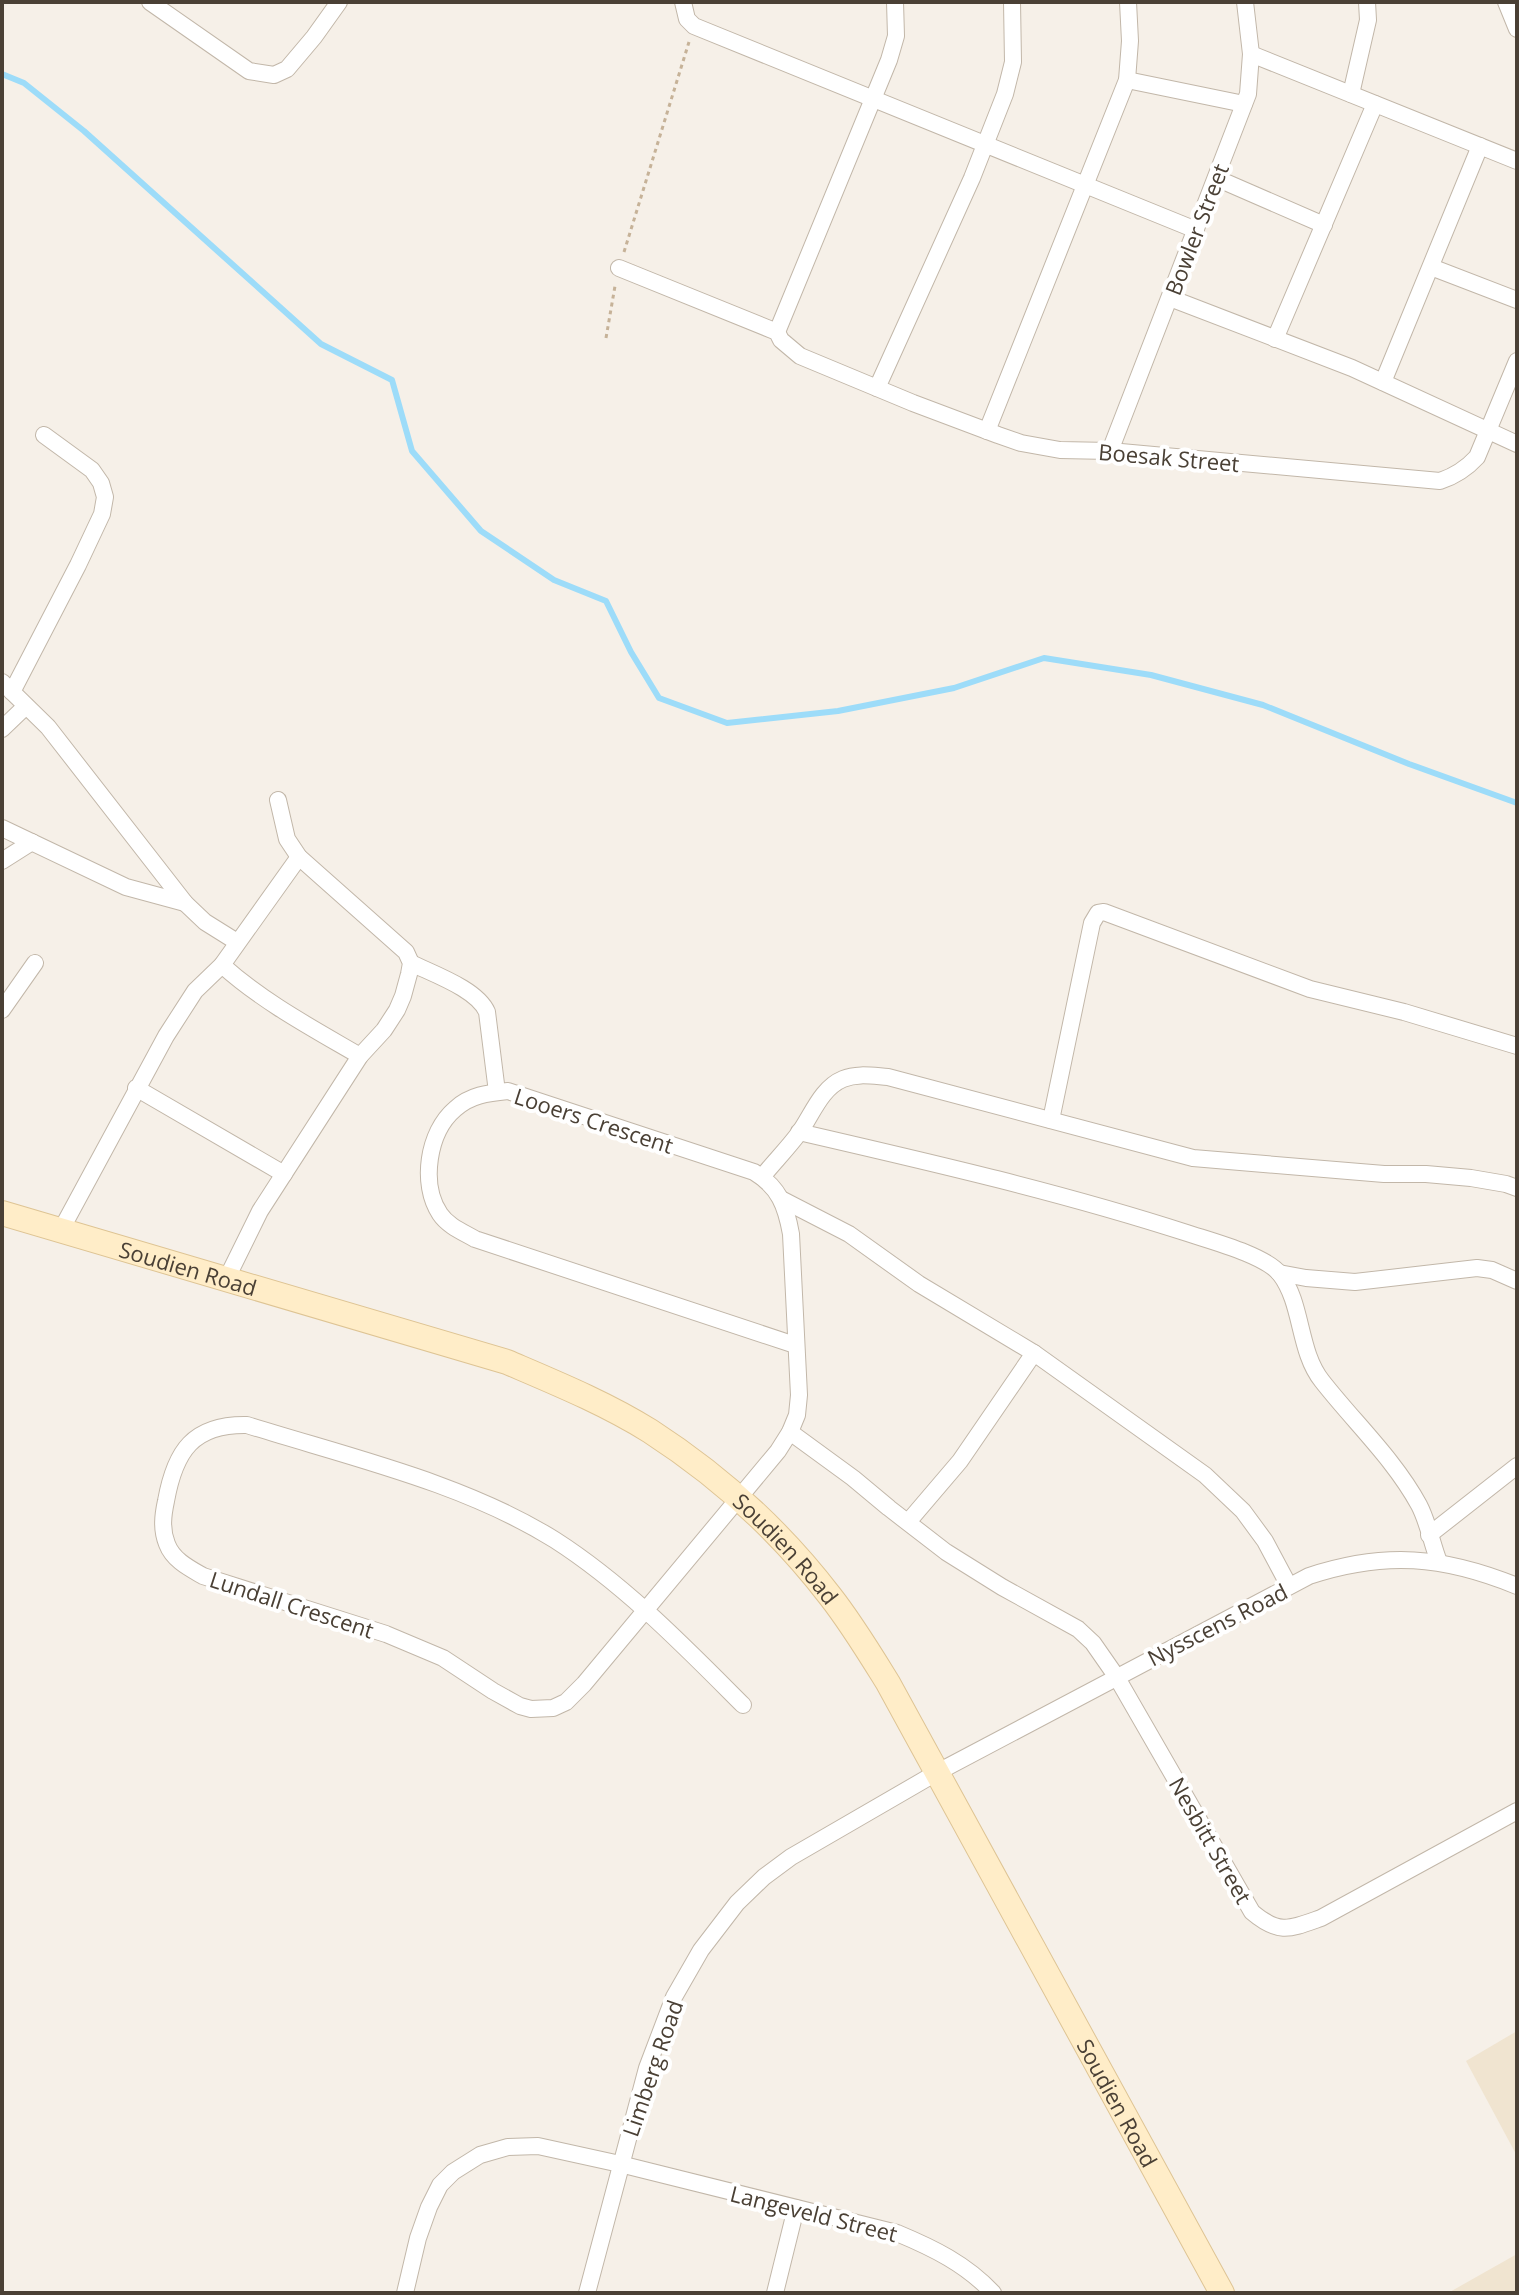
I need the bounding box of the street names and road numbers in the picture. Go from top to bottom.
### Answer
street label: Bowler Street [1157,159,1235,299]
street label: Boesak Street [1097,436,1241,478]
street label: Looers Crescent [511,1080,677,1160]
street label: Soudien Road [116,1233,260,1302]
street label: Soudien Road [727,1486,846,1610]
street label: Lundall Crescent [206,1563,378,1645]
street label: Nysscens Road [1142,1576,1292,1672]
street label: Nesbitt Street [1163,1771,1259,1909]
street label: Limberg Road [615,1996,689,2140]
street label: Soudien Road [1071,2033,1165,2172]
street label: Langeveld Street [727,2178,901,2248]

